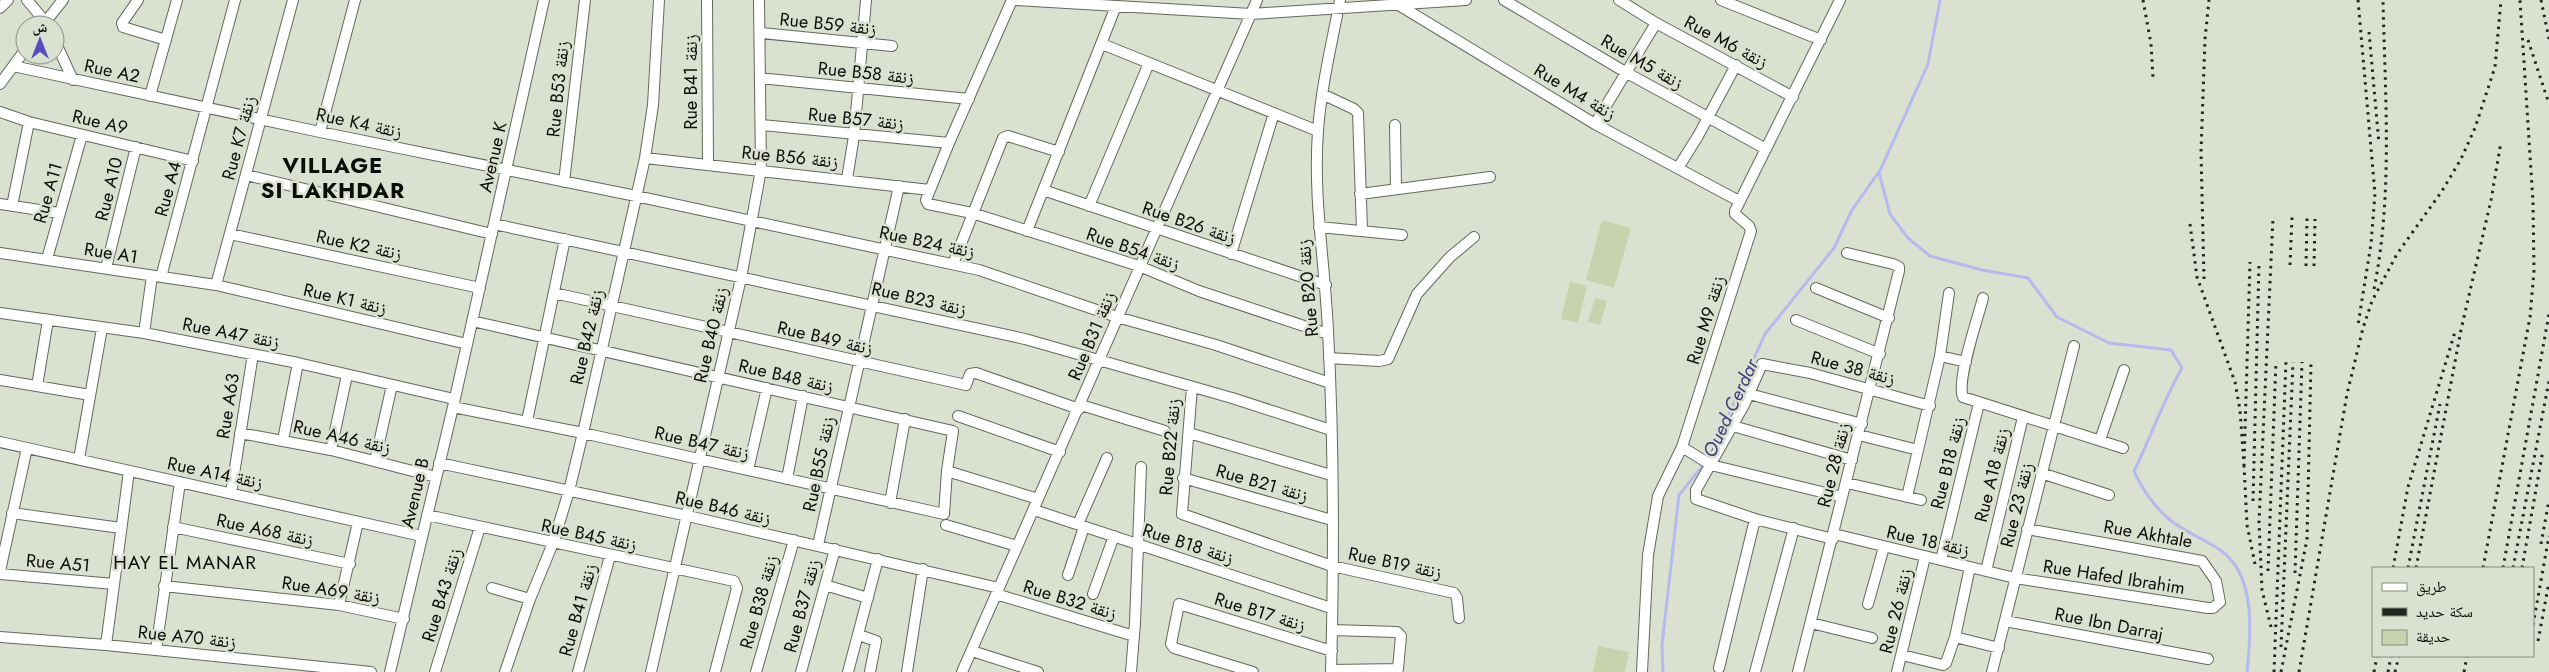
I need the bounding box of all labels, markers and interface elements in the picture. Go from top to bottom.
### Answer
street label: Rue B59 زنقة [778,6,878,42]
street label: Rue M6 زنقة [1679,9,1773,75]
north arrow [15,15,65,65]
text: ش [33,17,48,37]
street label: Rue M5 زنقة [1596,28,1688,96]
street label: Rue B41 زنقة [678,34,704,130]
street label: Rue B53 زنقة [540,40,576,138]
street label: Rue A2 [82,52,142,90]
street label: Rue B58 زنقة [817,55,915,91]
street label: Rue M4 زنقة [1529,57,1621,127]
street label: Rue K7 زنقة [215,93,263,183]
street label: Rue K4 زنقة [314,101,404,145]
street label: Rue B57 زنقة [807,101,905,137]
street label: Rue A9 [70,103,130,141]
street label: Avenue K [472,118,514,195]
street label: Rue B56 زنقة [740,139,840,175]
district label: VILLAGE SI LAKHDAR [261,149,405,206]
street label: Rue A10 [89,154,130,224]
street label: Rue A4 [148,158,188,220]
street label: Rue A11 [27,159,69,227]
street label: Rue B26 زنقة [1139,195,1239,251]
street label: Rue B24 زنقة [877,219,977,265]
street label: Rue B54 زنقة [1083,221,1183,277]
street label: Rue K2 زنقة [314,223,404,267]
street label: Rue A1 [82,236,140,270]
street label: Rue B20 زنقة [1291,238,1325,338]
street label: Rue M9 زنقة [1680,272,1732,368]
street label: Rue B23 زنقة [869,275,969,323]
street label: Rue K1 زنقة [301,277,389,321]
street label: Rue B40 زنقة [687,284,735,386]
street label: Rue B42 زنقة [563,287,611,387]
street label: Rue B31 زنقة [1062,287,1122,385]
street label: Rue A47 زنقة [180,311,282,355]
street label: Rue B49 زنقة [775,314,875,362]
street label: Rue 38 زنقة [1808,344,1898,392]
street label: Rue B48 زنقة [736,352,836,400]
water label: Oued Cerdar [1696,353,1766,462]
street label: Rue A63 [210,371,246,441]
street label: Rue B22 زنقة [1153,397,1187,497]
street label: Rue A46 زنقة [291,413,393,461]
street label: Rue B55 زنقة [796,414,842,514]
street label: Rue B18 زنقة [1924,414,1972,512]
street label: Rue B47 زنقة [652,419,752,467]
street label: Rue 28 زنقة [1811,420,1857,510]
street label: Rue A18 زنقة [1968,425,2016,525]
street label: Rue A14 زنقة [165,450,265,496]
street label: Avenue B [394,455,436,531]
street label: Rue B21 زنقة [1213,457,1311,509]
street label: Rue 23 زنقة [1994,460,2040,550]
street label: Rue B46 زنقة [673,484,773,532]
street label: Rue A68 زنقة [214,507,316,553]
street label: Rue B45 زنقة [539,512,639,558]
street label: Rue Akhtale [2102,513,2194,555]
street label: Rue B18 زنقة [1139,517,1237,571]
street label: Rue 18 زنقة [1884,519,1972,563]
street label: Rue B19 زنقة [1346,540,1444,586]
street label: Rue B43 زنقة [415,545,469,645]
street label: Rue A51 [25,547,91,579]
district label: HAY EL MANAR [113,549,257,576]
street label: Rue B38 زنقة [733,552,785,652]
street label: Rue Hafed Ibrahim [2041,553,2187,601]
street label: Rue B37 زنقة [777,556,827,656]
street label: Rue B41 زنقة [552,561,604,659]
street label: Rue 26 زنقة [1873,565,1919,656]
legend [2372,567,2534,657]
street label: Rue A69 زنقة [280,569,382,611]
street label: Rue B32 زنقة [1020,573,1120,627]
text: طريق [2416,576,2447,598]
street label: Rue B17 زنقة [1211,586,1309,638]
street label: Rue Ibn Darraj [2052,601,2166,647]
text: سكة حديد [2416,601,2473,623]
street label: Rue A70 زنقة [137,619,238,655]
text: حديقة [2416,626,2451,648]

